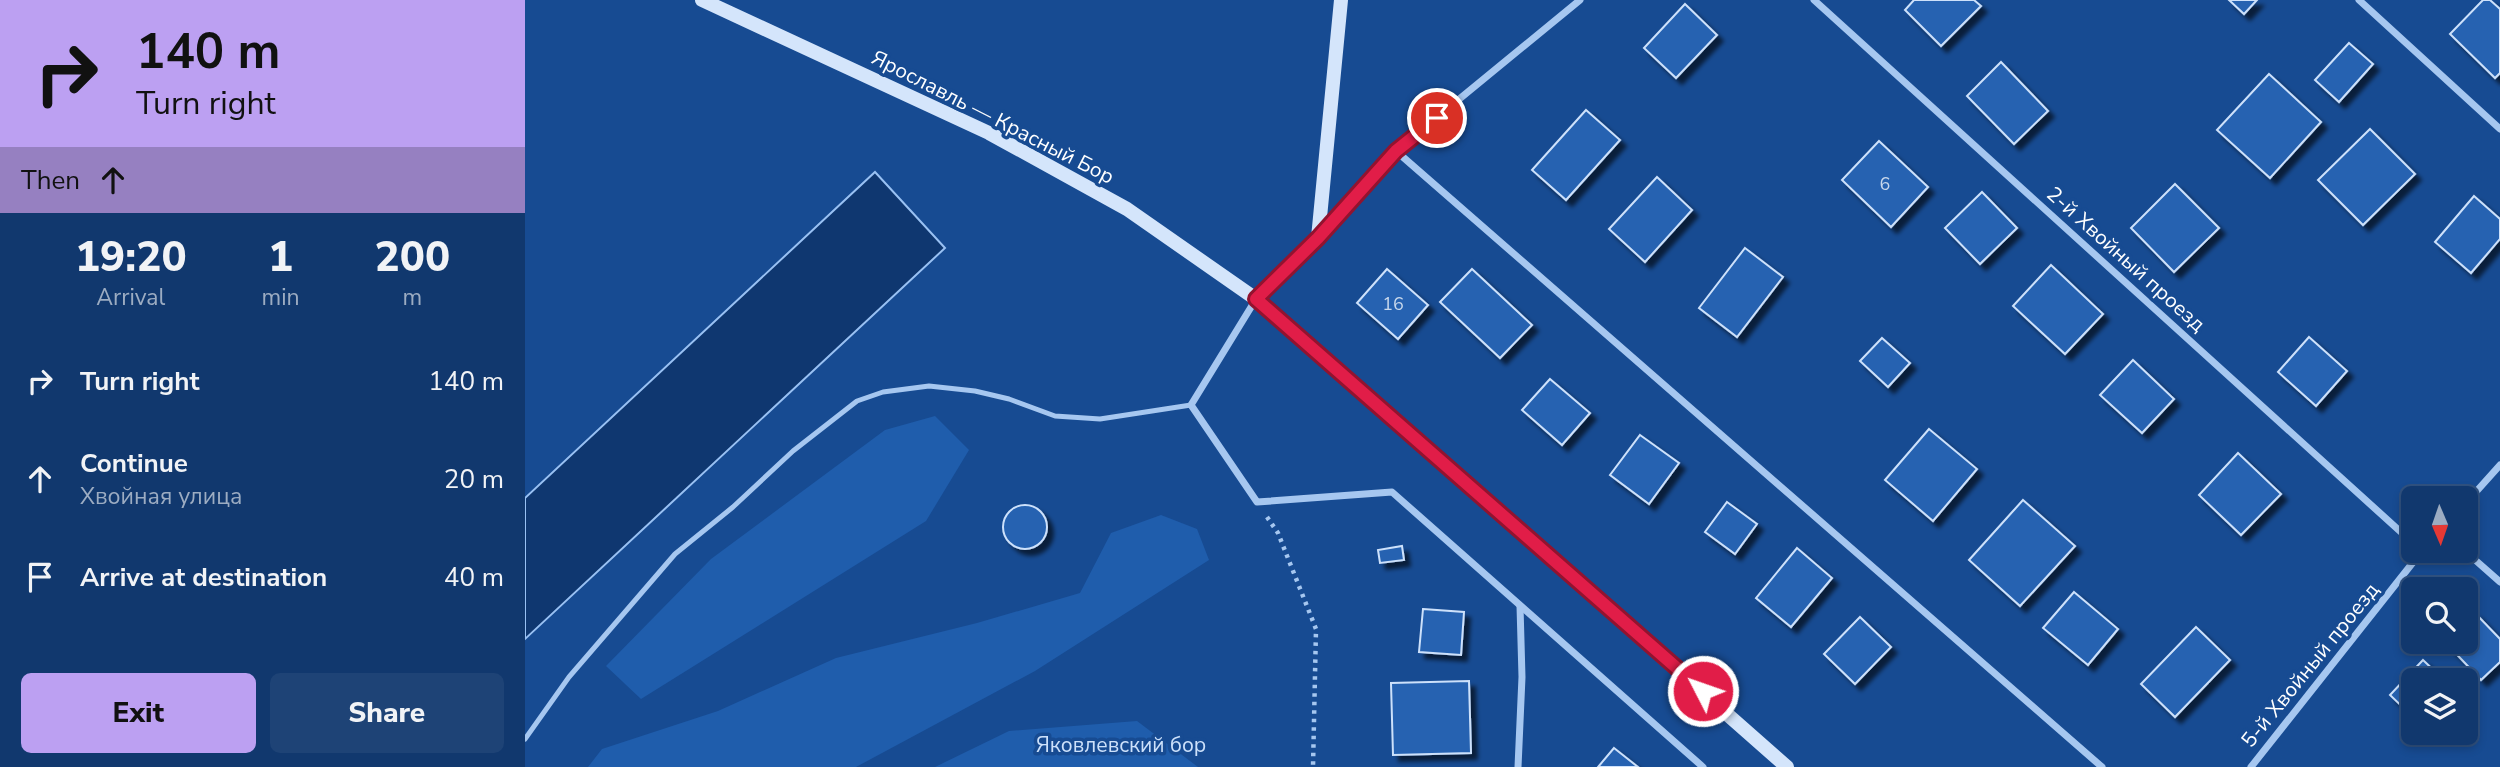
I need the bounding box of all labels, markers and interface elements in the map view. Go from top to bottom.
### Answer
text: 140 m [136,18,280,85]
icon: right [21,28,112,119]
street label: Ярославль — Красный Бор [867,43,1119,191]
text: Turn right [136,82,276,125]
pin [1407,88,1467,148]
icon: arrive [1418,99,1456,137]
icon: ahead [94,161,132,199]
text: Then [21,163,80,198]
house number: 6 [1880,172,1890,196]
street label: 2-й Хвойный проезд [2041,180,2211,338]
text: 19:20 [75,229,187,286]
text: 1 [268,229,293,286]
text: 200 [375,229,450,286]
text: Arrival [96,282,165,313]
text: min [262,282,300,313]
text: m [402,282,422,313]
house number: 16 [1382,292,1404,316]
icon: right [21,362,59,400]
text: Turn right [80,364,199,399]
text: 140 m [428,364,504,399]
text: Continue [80,446,188,481]
icon: ahead [21,460,59,498]
text: 20 m [444,462,504,497]
text: Хвойная улица [80,481,242,512]
north arrow [2401,486,2478,564]
map controls [2401,486,2478,745]
icon: arrive [21,558,59,596]
text: Arrive at destination [80,560,327,595]
text: 40 m [444,560,504,595]
street label: 5-й Хвойный проезд [2235,577,2385,753]
button: search [2401,577,2478,654]
position arrow [1666,654,1740,728]
button: layers [2401,668,2478,745]
button: Exit [21,673,256,753]
button: Share [270,673,504,753]
park label: Яковлевский бор [1036,731,1206,759]

